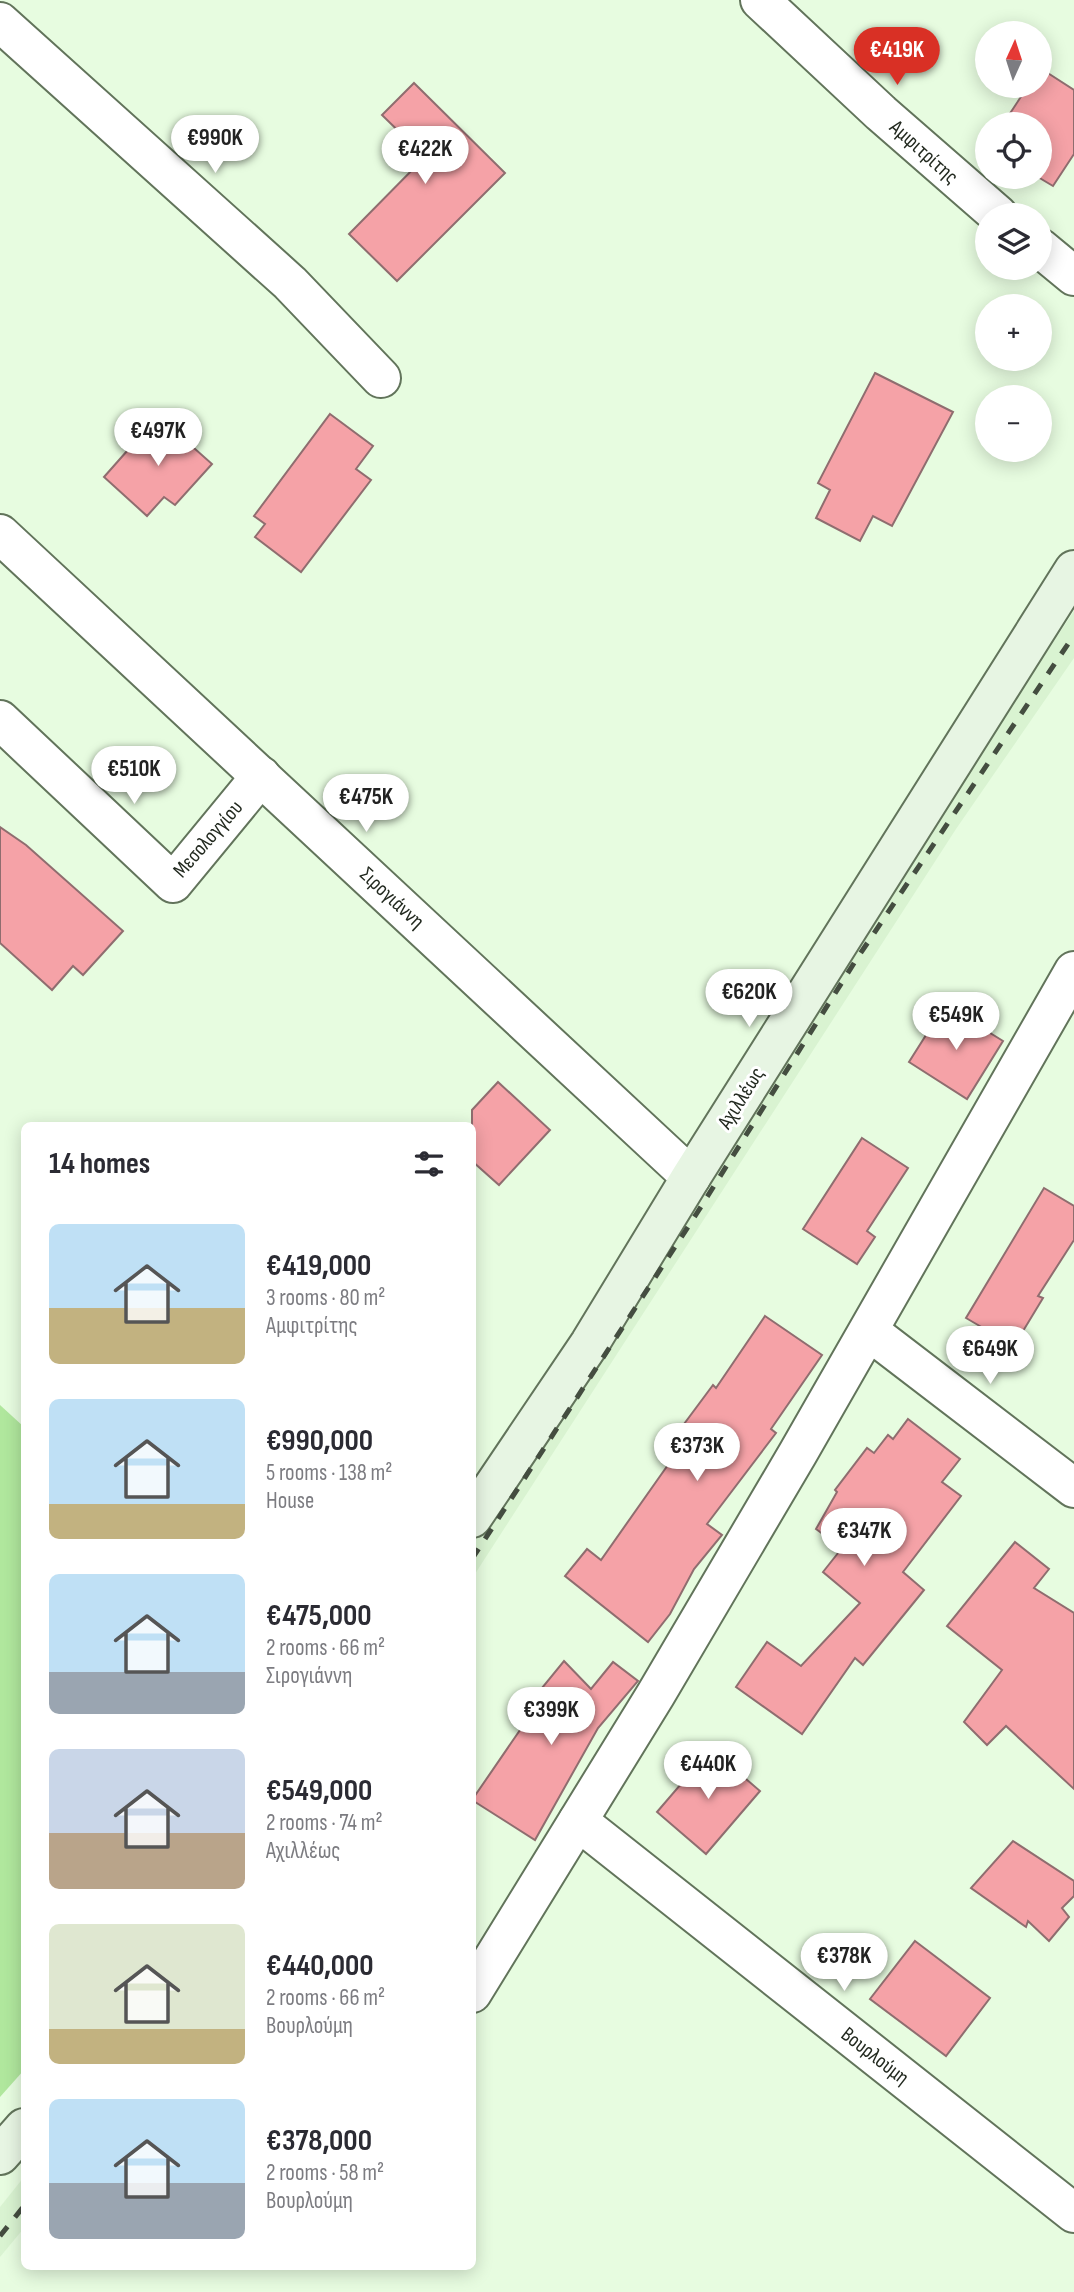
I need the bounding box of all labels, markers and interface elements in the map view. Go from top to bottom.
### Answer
north arrow [975,21,1052,98]
map controls [975,21,1052,462]
pin: €419K [848,28,946,87]
text: €419K [870,36,924,64]
button: locate [975,112,1052,189]
street label: Αμφιτρίτης [884,114,963,189]
pin: €990K [166,116,264,175]
text: €990K [187,124,243,152]
pin: €422K [376,127,474,186]
text: €422K [398,135,452,163]
button: layers [975,203,1052,280]
button: + [975,294,1052,371]
button: − [975,385,1052,462]
pin: €497K [109,408,207,468]
text: €497K [130,417,186,445]
pin: €510K [85,746,183,806]
text: €510K [107,755,161,783]
pin: €475K [317,774,415,834]
text: €475K [339,783,393,811]
street label: Μεσολογγίου [168,795,248,883]
street label: Σιρογιάννη [355,862,429,934]
pin: €620K [700,970,798,1029]
text: €620K [721,978,777,1006]
pin: €549K [907,992,1005,1052]
text: €549K [928,1001,984,1029]
street label: Αχιλλέως [712,1063,770,1134]
icon: filters [410,1145,448,1183]
text: 14 homes [49,1146,150,1182]
text: €419,000 [266,1248,371,1284]
icon: home [105,1252,189,1336]
text: 3 rooms · 80 m² [266,1284,385,1312]
text: Αμφιτρίτης [266,1312,357,1340]
pin: €649K [941,1326,1039,1386]
text: €649K [962,1335,1018,1363]
text: €990,000 [266,1423,373,1459]
pin: €373K [648,1424,746,1483]
icon: home [105,1427,189,1511]
text: €373K [670,1432,724,1460]
text: 5 rooms · 138 m² [266,1459,392,1487]
text: House [266,1487,314,1515]
pin: €347K [815,1508,913,1568]
text: €347K [837,1517,891,1545]
text: €475,000 [266,1598,372,1634]
icon: home [105,1602,189,1686]
text: 2 rooms · 66 m² [266,1634,385,1662]
text: Σιρογιάννη [266,1662,352,1690]
pin: €399K [502,1688,600,1747]
text: €399K [523,1696,579,1724]
pin: €440K [659,1742,757,1801]
text: €440K [680,1750,736,1778]
text: €549,000 [266,1773,372,1809]
icon: home [105,1777,189,1861]
text: 2 rooms · 74 m² [266,1809,383,1837]
text: Αχιλλέως [266,1837,340,1865]
pin: €378K [795,1934,893,1993]
text: €378K [817,1942,871,1970]
text: €440,000 [266,1948,374,1984]
icon: home [105,1952,189,2036]
text: 2 rooms · 66 m² [266,1984,385,2012]
text: Βουρλούμη [266,2012,353,2040]
street label: Βουρλούμη [836,2022,914,2090]
text: €378,000 [266,2123,372,2159]
icon: home [105,2127,189,2211]
text: 2 rooms · 58 m² [266,2159,384,2187]
text: Βουρλούμη [266,2187,353,2215]

